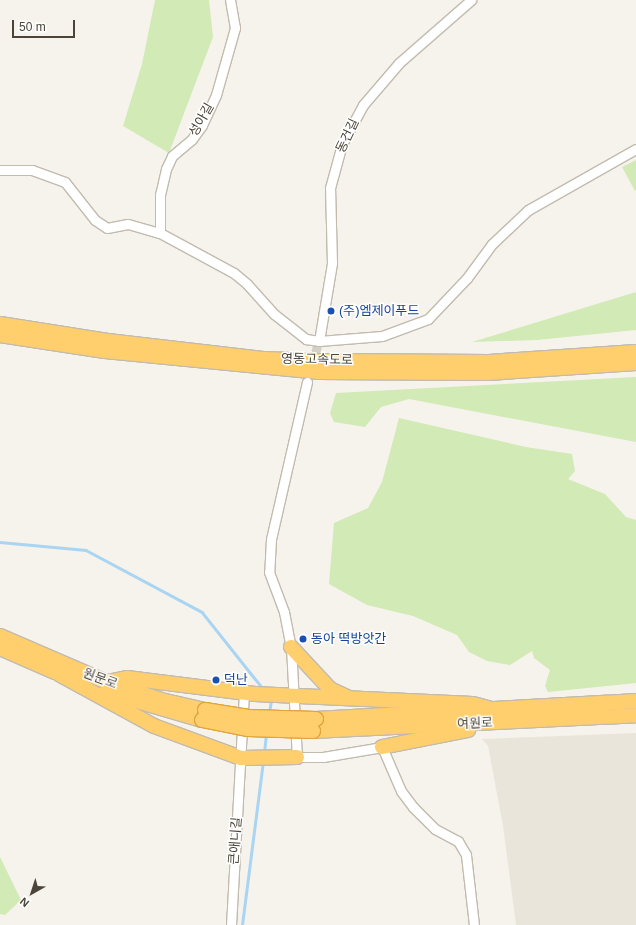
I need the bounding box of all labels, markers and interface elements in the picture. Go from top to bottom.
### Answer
scale bar [14,12,77,38]
text: 50 m [19,20,46,34]
street label: 성아길 [186,101,218,139]
street label: 동건길 [333,116,363,156]
place label: (주)엠제이푸드 [339,303,419,319]
marker: (주)엠제이푸드 [326,306,336,316]
street label: 영동고속도로 [281,352,353,368]
place label: 동아 떡방앗간 [311,631,386,647]
marker: 동아 떡방앗간 [298,634,308,644]
street label: 원문로 [80,666,120,692]
place label: 덕난 [224,672,248,688]
marker: 덕난 [211,675,221,685]
street label: 여원로 [457,715,493,733]
street label: 큰애니길 [227,817,245,865]
north arrow [12,873,52,913]
text: N [18,895,31,909]

